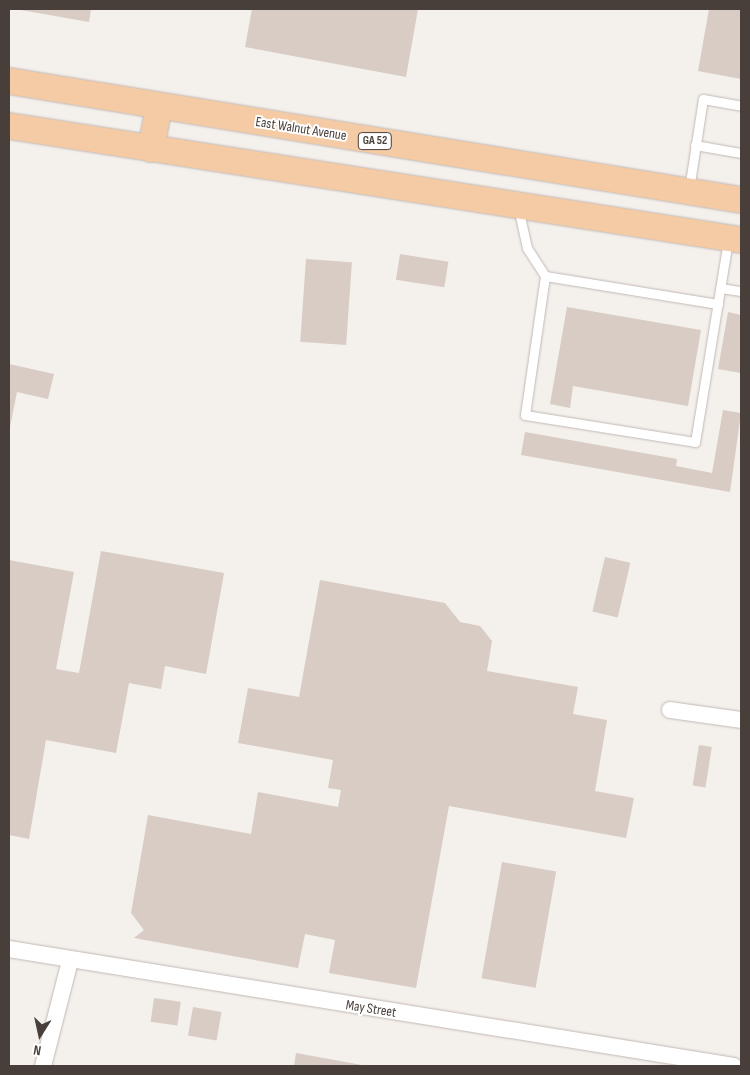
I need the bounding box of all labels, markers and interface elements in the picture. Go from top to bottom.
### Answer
street label: East Walnut Avenue [254,114,348,144]
road number: GA 52 [358,132,392,150]
street label: May Street [345,997,397,1021]
north arrow [15,1010,65,1060]
text: N [32,1041,42,1059]

